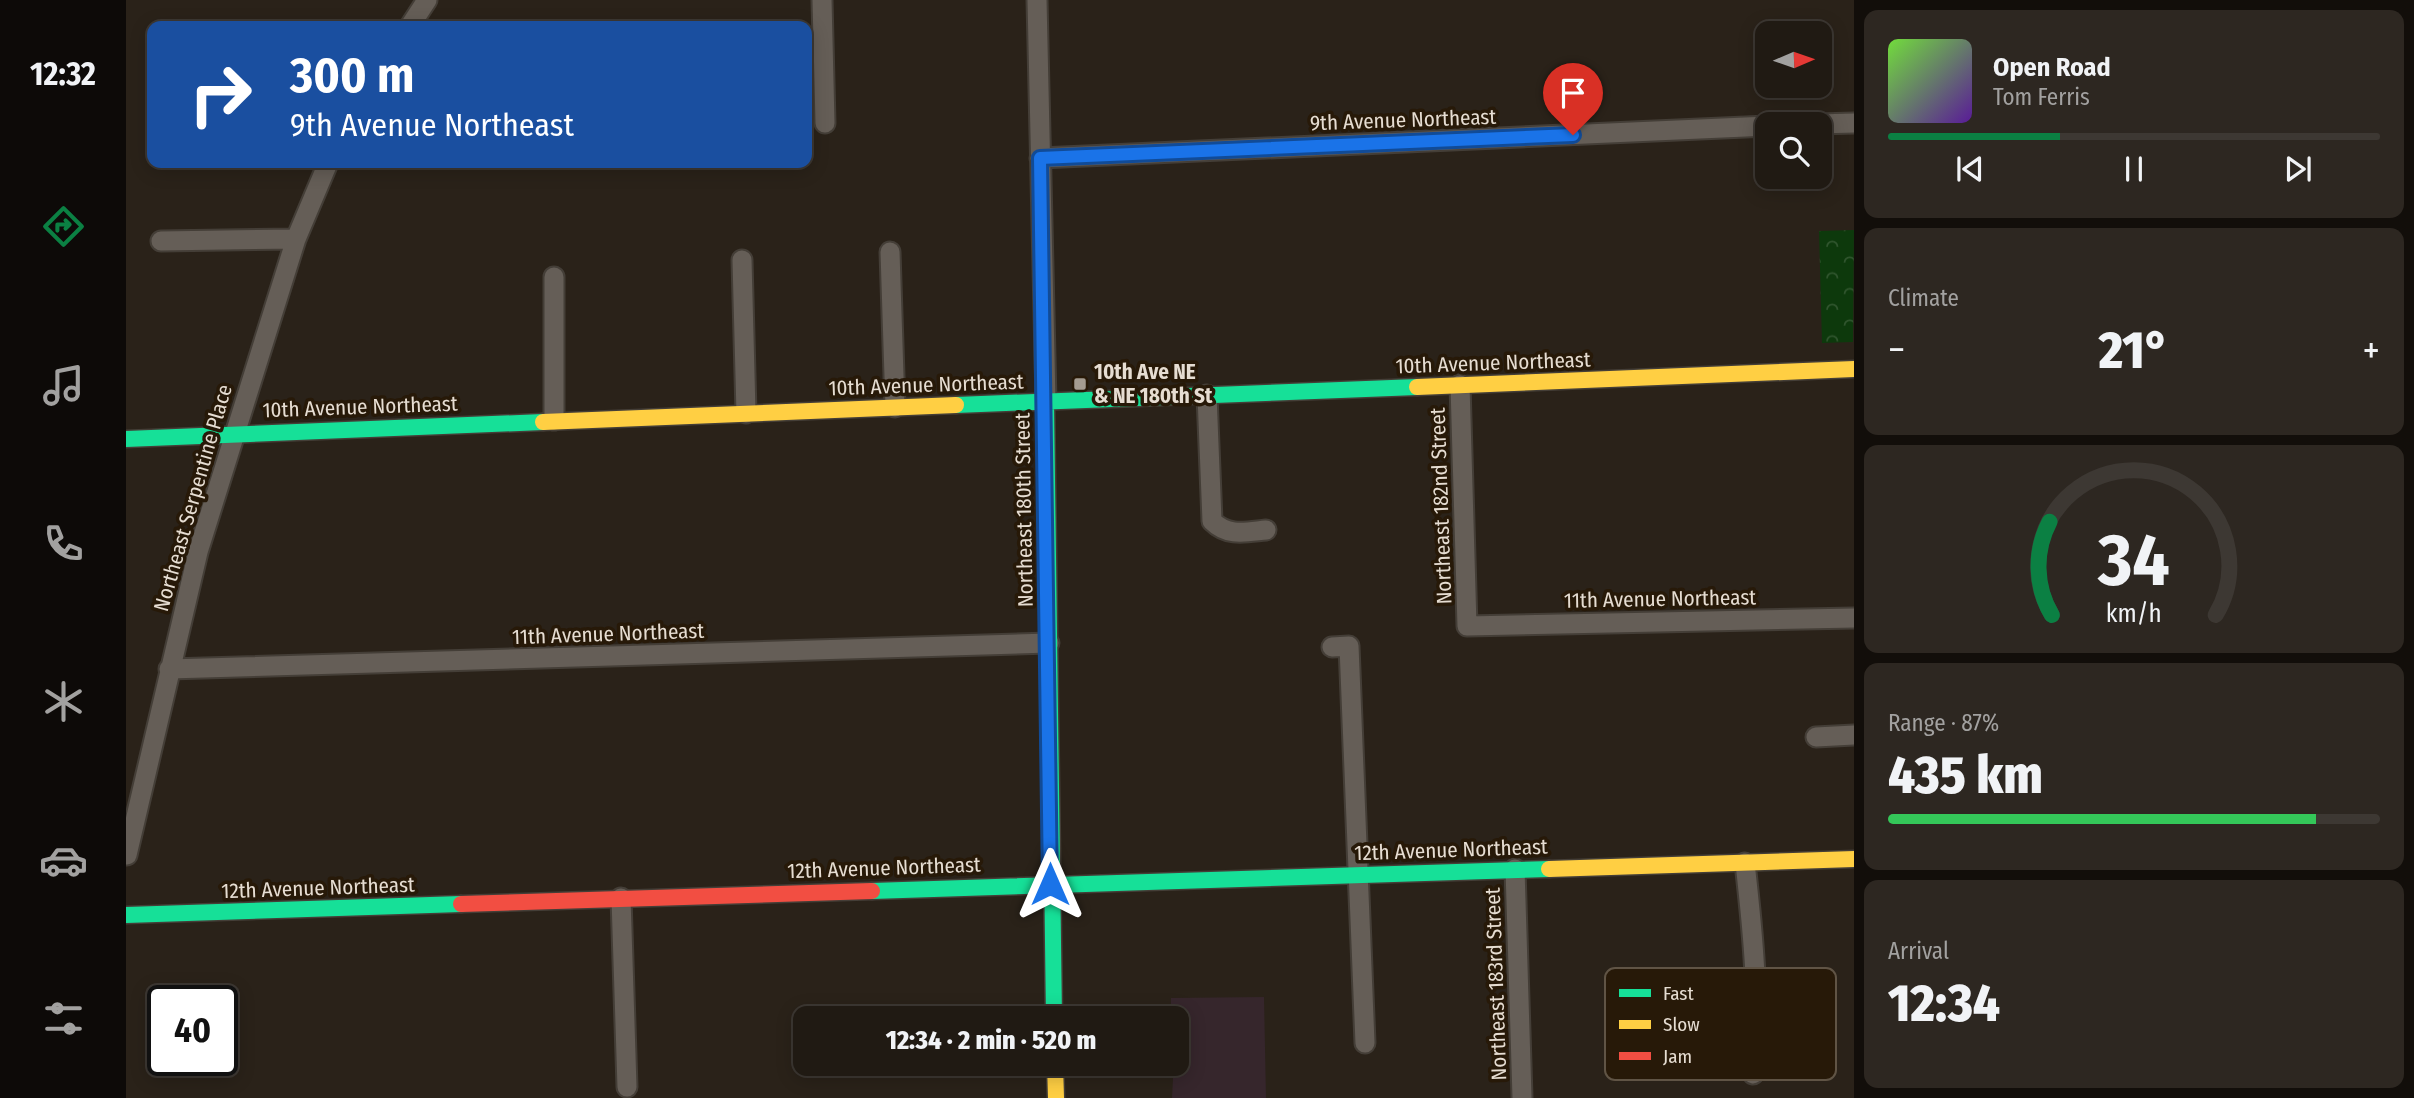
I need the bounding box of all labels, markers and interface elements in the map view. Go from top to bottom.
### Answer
north arrow [1755,21,1832,98]
map controls [1755,21,1832,189]
text: 300 m [290,46,414,105]
icon: right [175,49,266,140]
text: Open Road [1993,52,2111,83]
text: 12:32 [30,55,96,93]
pin [1543,63,1603,135]
icon: arrive [1554,74,1592,112]
text: Tom Ferris [1993,83,2090,111]
street label: 9th Avenue Northeast [1309,104,1497,136]
text: 9th Avenue Northeast [290,106,574,144]
button: search [1755,112,1832,189]
icon: previous [1951,150,1989,188]
icon: pause [2115,150,2153,188]
icon: next [2279,150,2317,188]
icon: directions [39,202,88,251]
text: Climate [1888,284,1959,312]
text: 21° [2099,319,2169,382]
text: − [1888,327,1905,373]
text: + [2363,327,2380,373]
street label: 10th Avenue Northeast [1395,347,1591,379]
place label: 10th Ave NE & NE 180th St [1094,359,1213,409]
icon: music [39,361,88,410]
street label: 10th Avenue Northeast [828,369,1024,401]
marker: 10th Ave NE & NE 180th St [1072,376,1088,392]
street label: Northeast Serpentine Place [148,382,238,614]
street label: 10th Avenue Northeast [262,391,458,423]
street label: Northeast 182nd Street [1425,407,1457,605]
street label: Northeast 180th Street [1009,413,1039,607]
text: 34 [2097,517,2170,604]
icon: phone [39,519,88,568]
street label: 11th Avenue Northeast [1564,584,1756,614]
text: km/h [2106,599,2162,629]
street label: 11th Avenue Northeast [511,618,705,650]
icon: climate [39,677,88,726]
text: Range · 87% [1888,709,1999,737]
text: 435 km [1888,744,2043,807]
street label: 12th Avenue Northeast [1354,834,1548,866]
icon: car [39,836,88,885]
position arrow [1013,847,1087,921]
street label: 12th Avenue Northeast [787,852,981,884]
street label: 12th Avenue Northeast [221,872,415,904]
street label: Northeast 183rd Street [1480,887,1512,1081]
text: Arrival [1888,937,1949,965]
legend [1605,968,1836,1080]
text: 12:34 [1888,972,2000,1035]
text: Fast [1663,982,1694,1005]
speed limit sign: 40 [147,985,238,1076]
icon: filters [39,994,88,1043]
text: Slow [1663,1013,1700,1036]
text: 12:34 · 2 min · 520 m [886,1025,1096,1056]
text: Jam [1663,1045,1692,1068]

